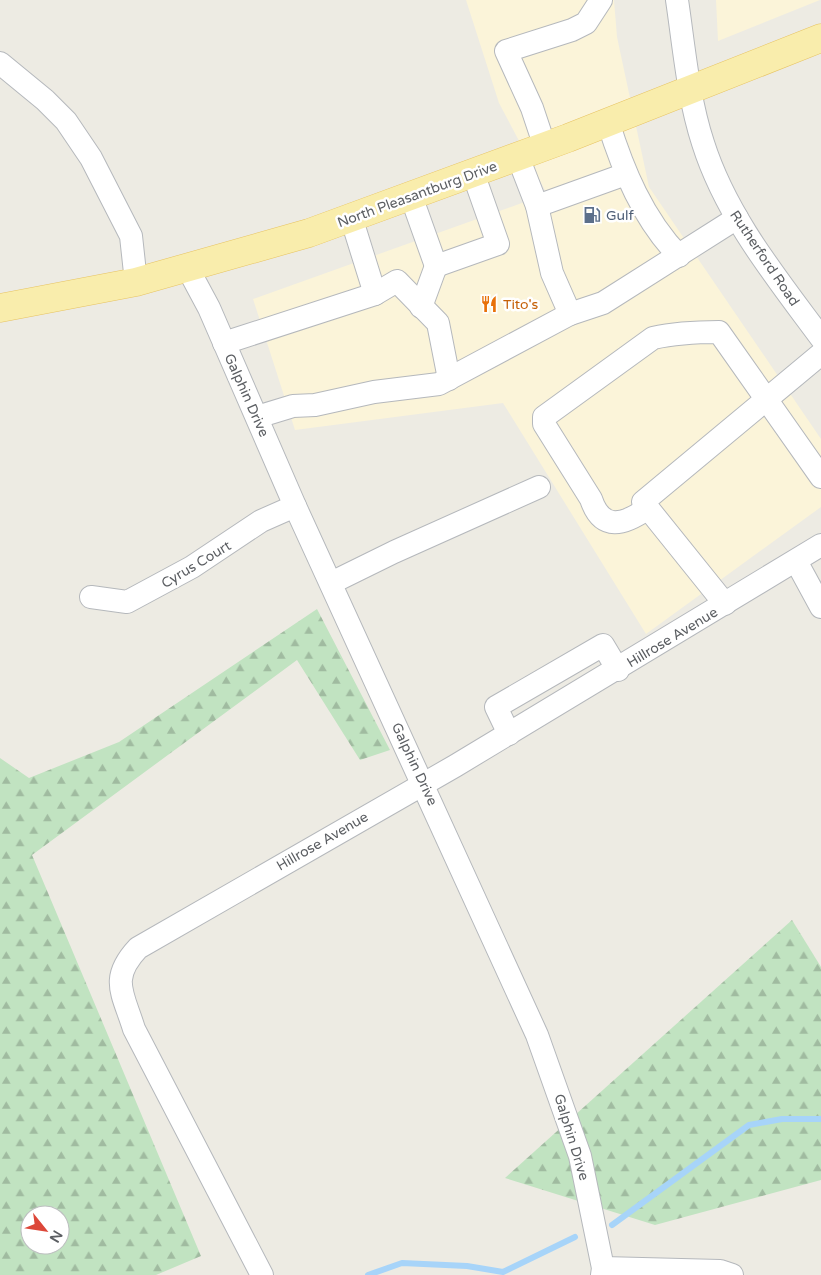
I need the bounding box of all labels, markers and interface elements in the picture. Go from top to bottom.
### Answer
street label: North Pleasantburg Drive [335,158,499,231]
fuel station icon: Gulf [582,205,602,225]
place label: Gulf [606,207,635,224]
street label: Rutherford Road [726,207,803,309]
restaurant icon: Tito's [479,294,499,314]
place label: Tito's [503,296,539,313]
street label: Galphin Drive [221,351,273,440]
street label: Cyrus Court [158,537,235,592]
street label: Hillrose Avenue [624,604,721,671]
street label: Galphin Drive [388,720,441,808]
street label: Hillrose Avenue [273,808,371,875]
street label: Galphin Drive [550,1092,593,1182]
north arrow [20,1205,70,1255]
text: N [46,1227,66,1245]

